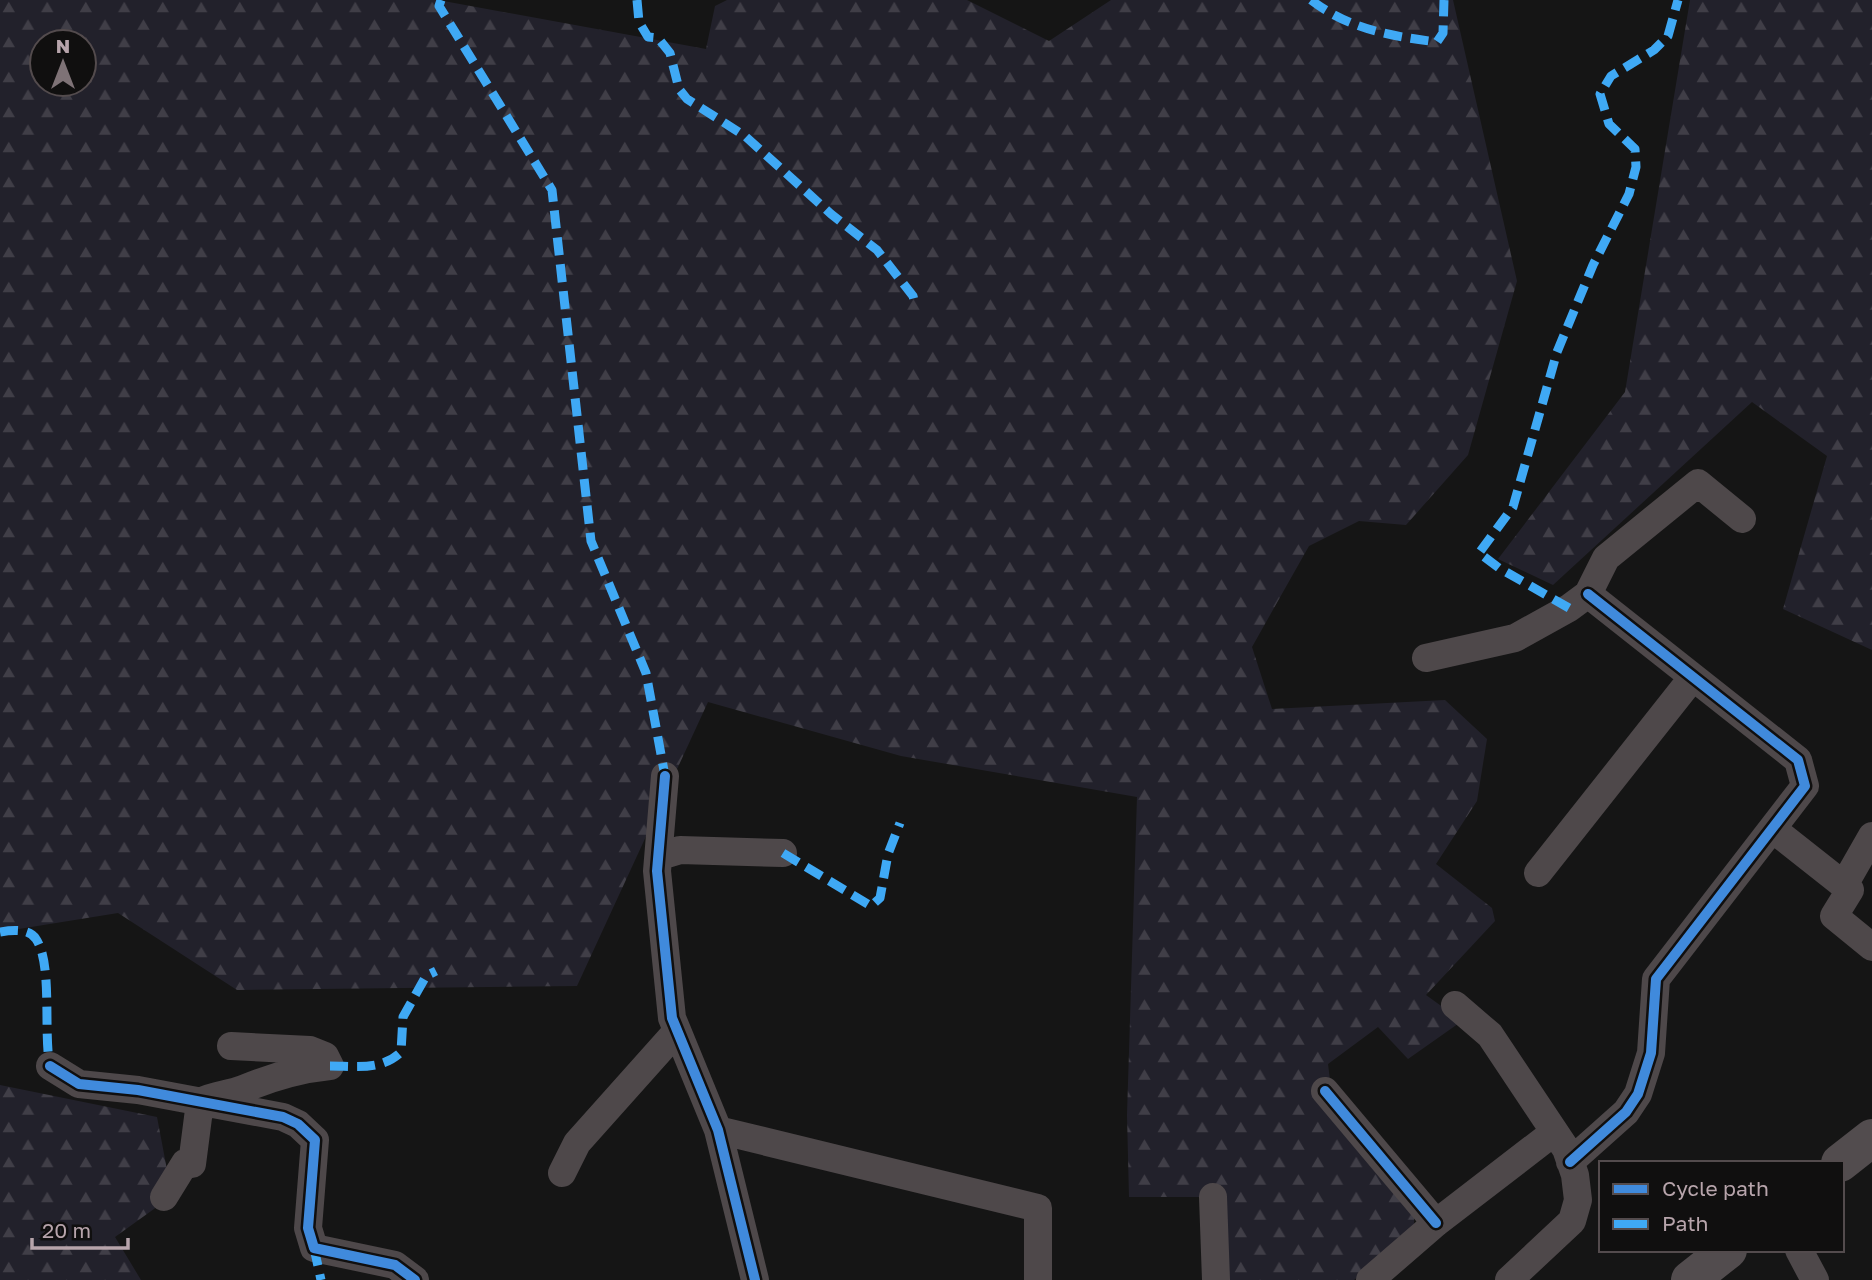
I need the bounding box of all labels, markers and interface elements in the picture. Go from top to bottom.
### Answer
north arrow [28,28,98,98]
text: N [56,34,70,57]
legend [1599,1161,1844,1252]
text: Cycle path [1662,1175,1769,1201]
scale bar [32,1206,128,1250]
text: Path [1662,1210,1709,1236]
text: 20 m [42,1217,91,1243]

